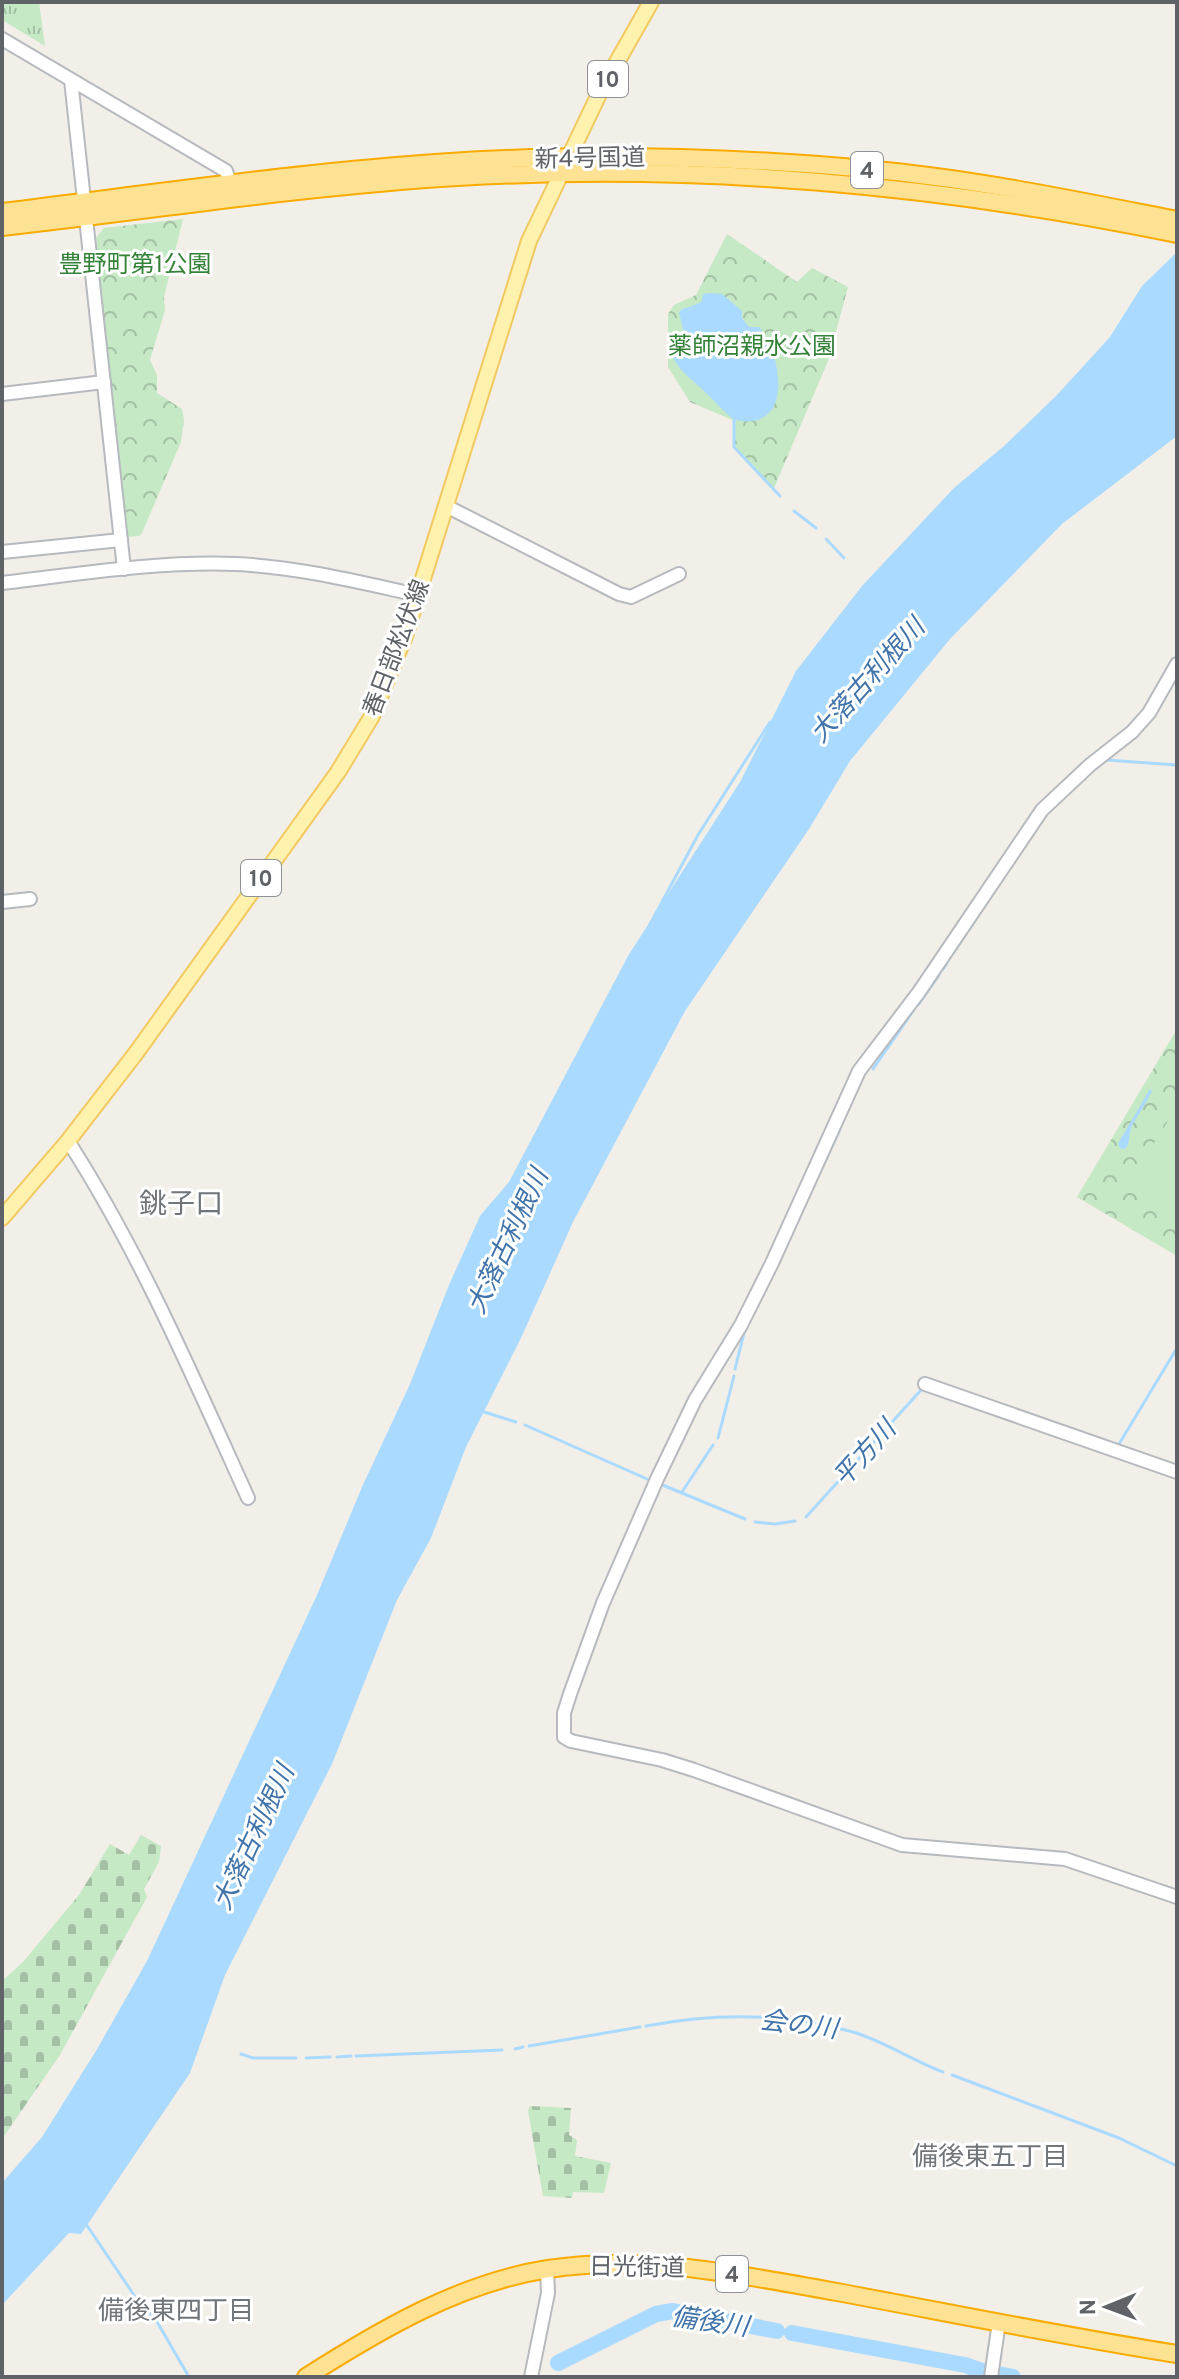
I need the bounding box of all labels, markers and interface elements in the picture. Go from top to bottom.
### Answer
road number: 10 [588,61,628,97]
street label: 新4号国道 [534,144,646,176]
road number: 4 [851,152,883,188]
park label: 豊野町第1公園 [59,251,211,281]
park label: 薬師沼親水公園 [668,333,836,363]
street label: 春日部松伏線 [358,576,438,721]
water label: 大落古利根川 [804,610,935,751]
road number: 10 [241,860,281,896]
water label: 大落古利根川 [461,1162,558,1320]
district label: 銚子口 [139,1188,223,1224]
water label: 平方川 [827,1412,906,1495]
water label: 大落古利根川 [207,1758,304,1916]
water label: 会の川 [758,2005,842,2048]
district label: 備後東五丁目 [912,2142,1068,2175]
street label: 日光街道 [589,2253,685,2285]
road number: 4 [716,2256,748,2292]
north arrow [1067,2267,1147,2347]
district label: 備後東四丁目 [98,2296,254,2329]
text: N [1076,2299,1103,2315]
water label: 備後川 [669,2302,754,2346]

